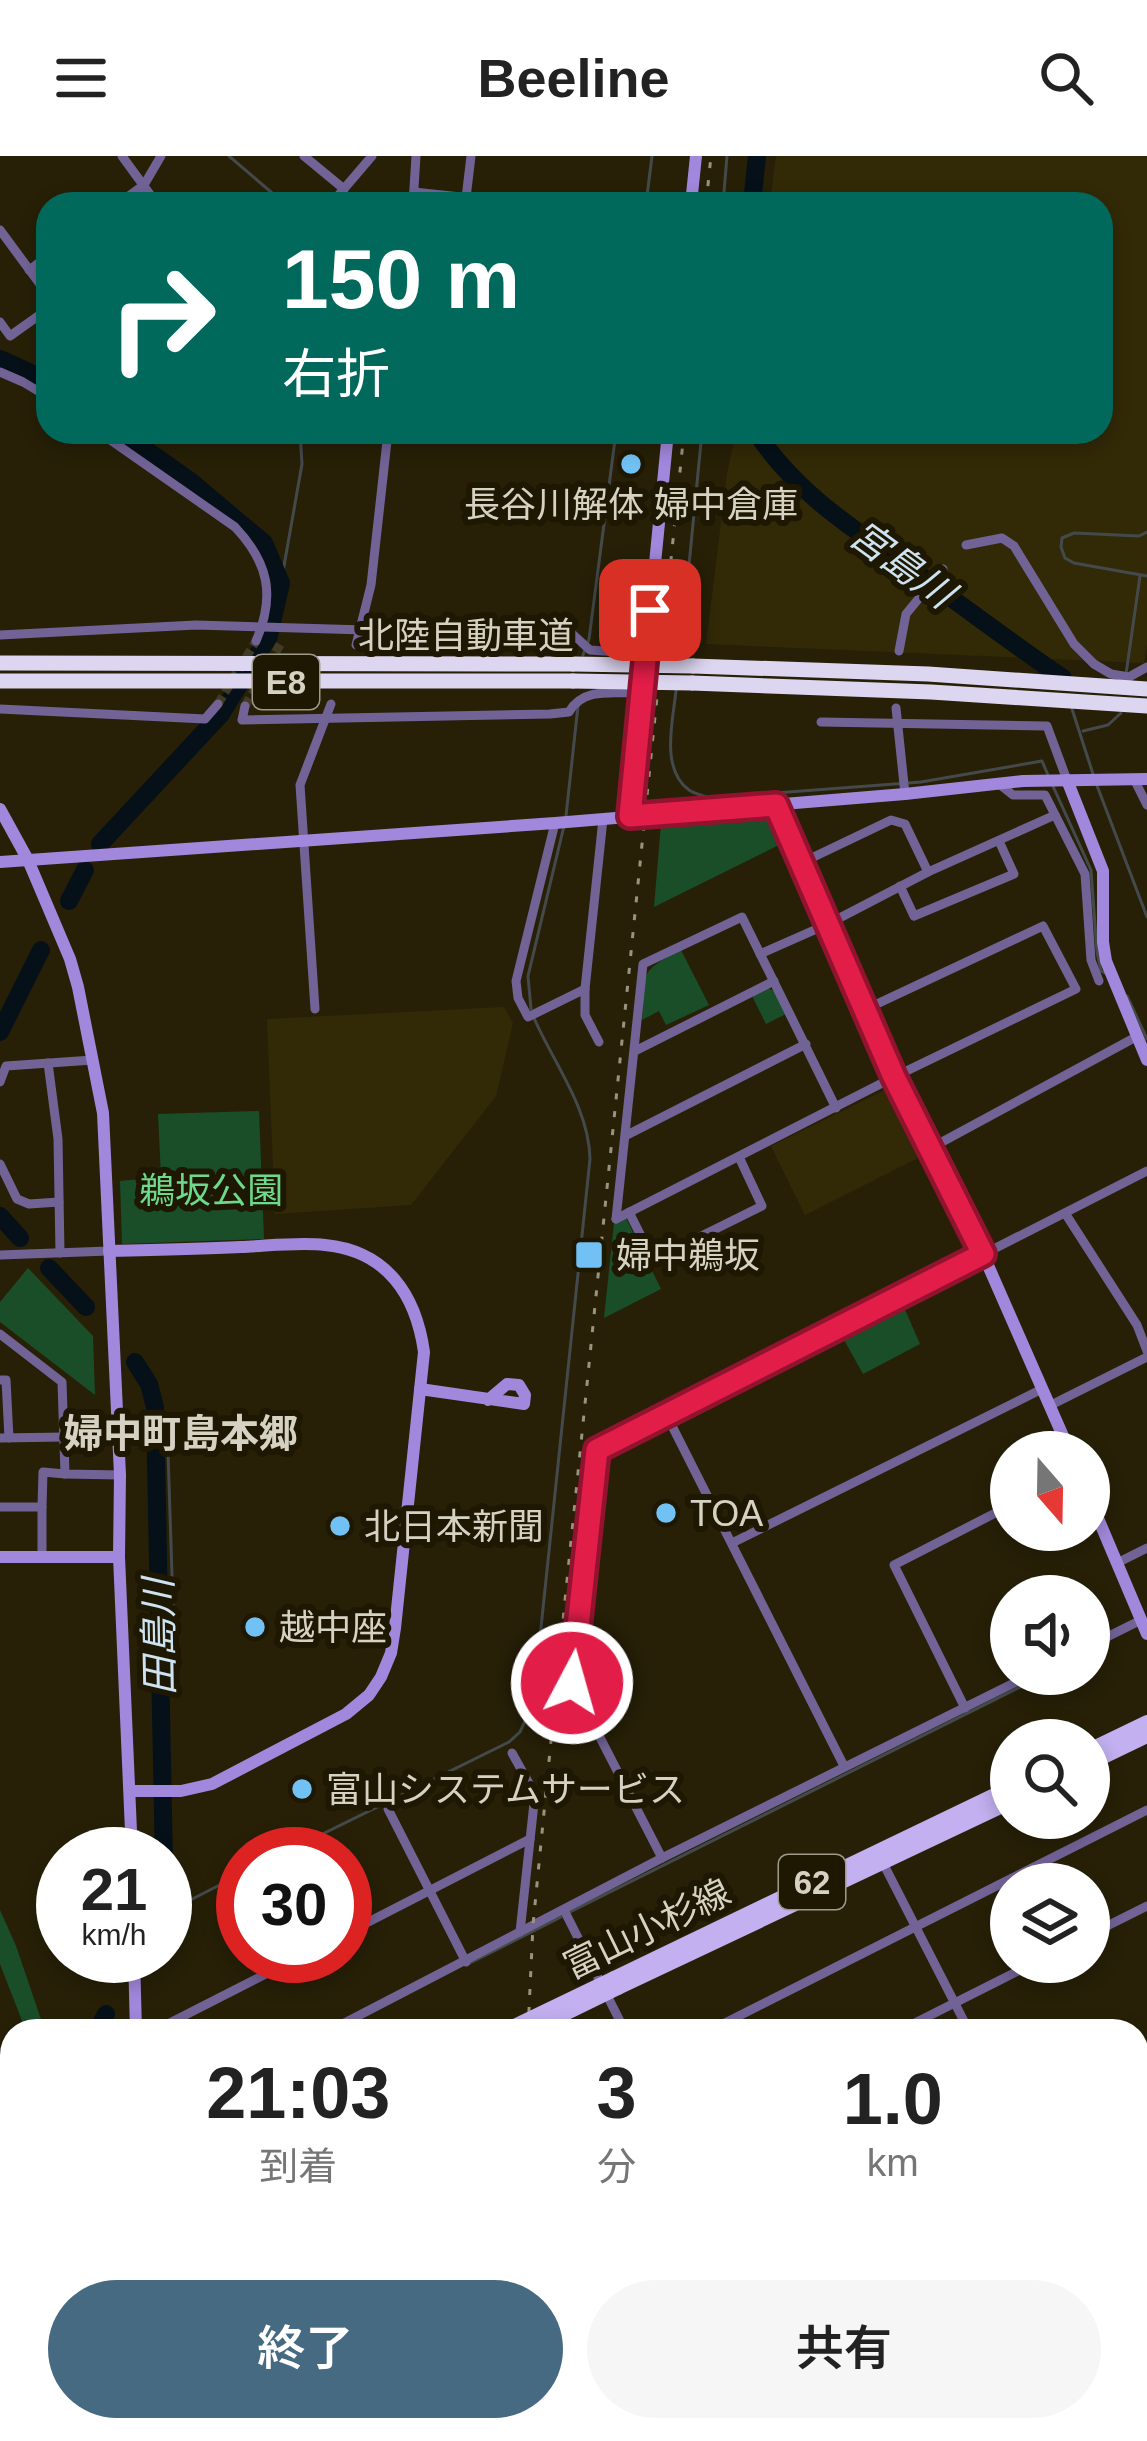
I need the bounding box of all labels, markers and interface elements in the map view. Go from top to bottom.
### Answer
icon: menu [48,45,114,111]
icon: search [1033,45,1099,111]
text: Beeline [477,48,670,108]
text: 150 m [282,232,520,326]
icon: right [84,240,240,396]
text: 右折 [282,344,390,404]
marker: 長谷川解体 婦中倉庫 [618,451,644,477]
place label: 長谷川解体 婦中倉庫 [464,484,798,525]
water label: 宮島川 [842,512,965,618]
pin [599,559,701,661]
icon: arrive [617,577,683,643]
street label: 北陸自動車道 [358,615,574,656]
road number: E8 [253,655,319,709]
park label: 鵜坂公園 [139,1170,283,1211]
place label: 婦中鵜坂 [616,1235,760,1276]
marker: 婦中鵜坂 [573,1239,605,1271]
district label: 婦中町島本郷 [64,1412,298,1455]
north arrow [990,1431,1110,1551]
map controls [990,1431,1110,1983]
place label: TOA [690,1493,763,1534]
marker: TOA [653,1500,679,1526]
place label: 北日本新聞 [364,1506,544,1547]
marker: 北日本新聞 [327,1513,353,1539]
water label: 田島川 [136,1574,182,1696]
button: sound [990,1575,1110,1695]
place label: 越中座 [279,1607,387,1648]
marker: 越中座 [242,1614,268,1640]
position arrow [509,1620,635,1746]
button: search [990,1719,1110,1839]
place label: 富山システムサービス [326,1769,685,1810]
marker: 富山システムサービス [289,1776,315,1802]
speed limit sign: 30 [216,1827,372,1983]
road number: 62 [779,1855,845,1909]
text: 21 [81,1856,147,1923]
button: layers [990,1863,1110,1983]
street label: 富山小杉線 [557,1871,737,1987]
text: km/h [81,1918,147,1951]
text: 21:03 [206,2053,390,2133]
text: 3 [597,2053,637,2133]
text: 1.0 [843,2059,943,2139]
text: km [867,2141,919,2184]
text: 到着 [259,2145,337,2188]
text: 分 [597,2145,636,2188]
button: 終了 [48,2280,563,2418]
button: 共有 [587,2280,1101,2418]

